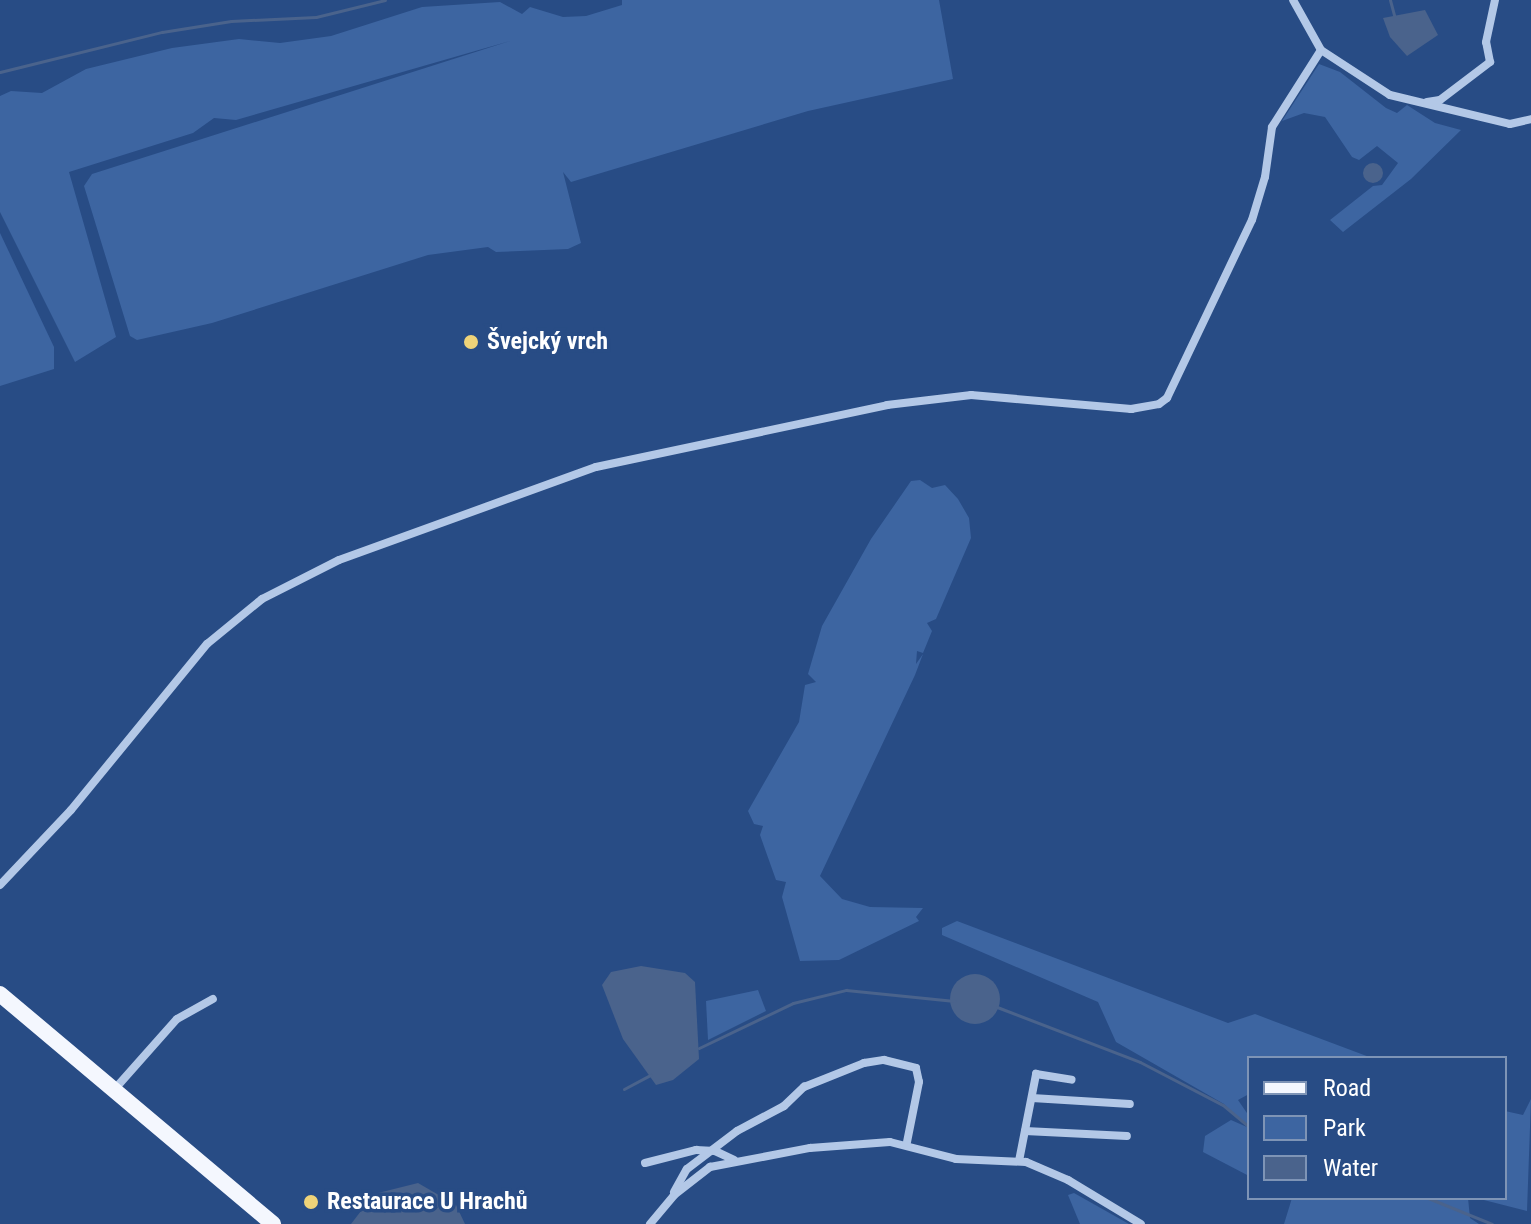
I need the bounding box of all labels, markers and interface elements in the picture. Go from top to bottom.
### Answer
place label: Švejcký vrch [487,328,608,356]
marker: Švejcký vrch [462,333,480,351]
legend [1247,1056,1507,1200]
text: Road [1323,1074,1371,1102]
text: Park [1323,1114,1366,1142]
text: Water [1323,1154,1378,1182]
place label: Restaurace U Hrachů [327,1188,528,1216]
marker: Restaurace U Hrachů [302,1193,320,1211]

